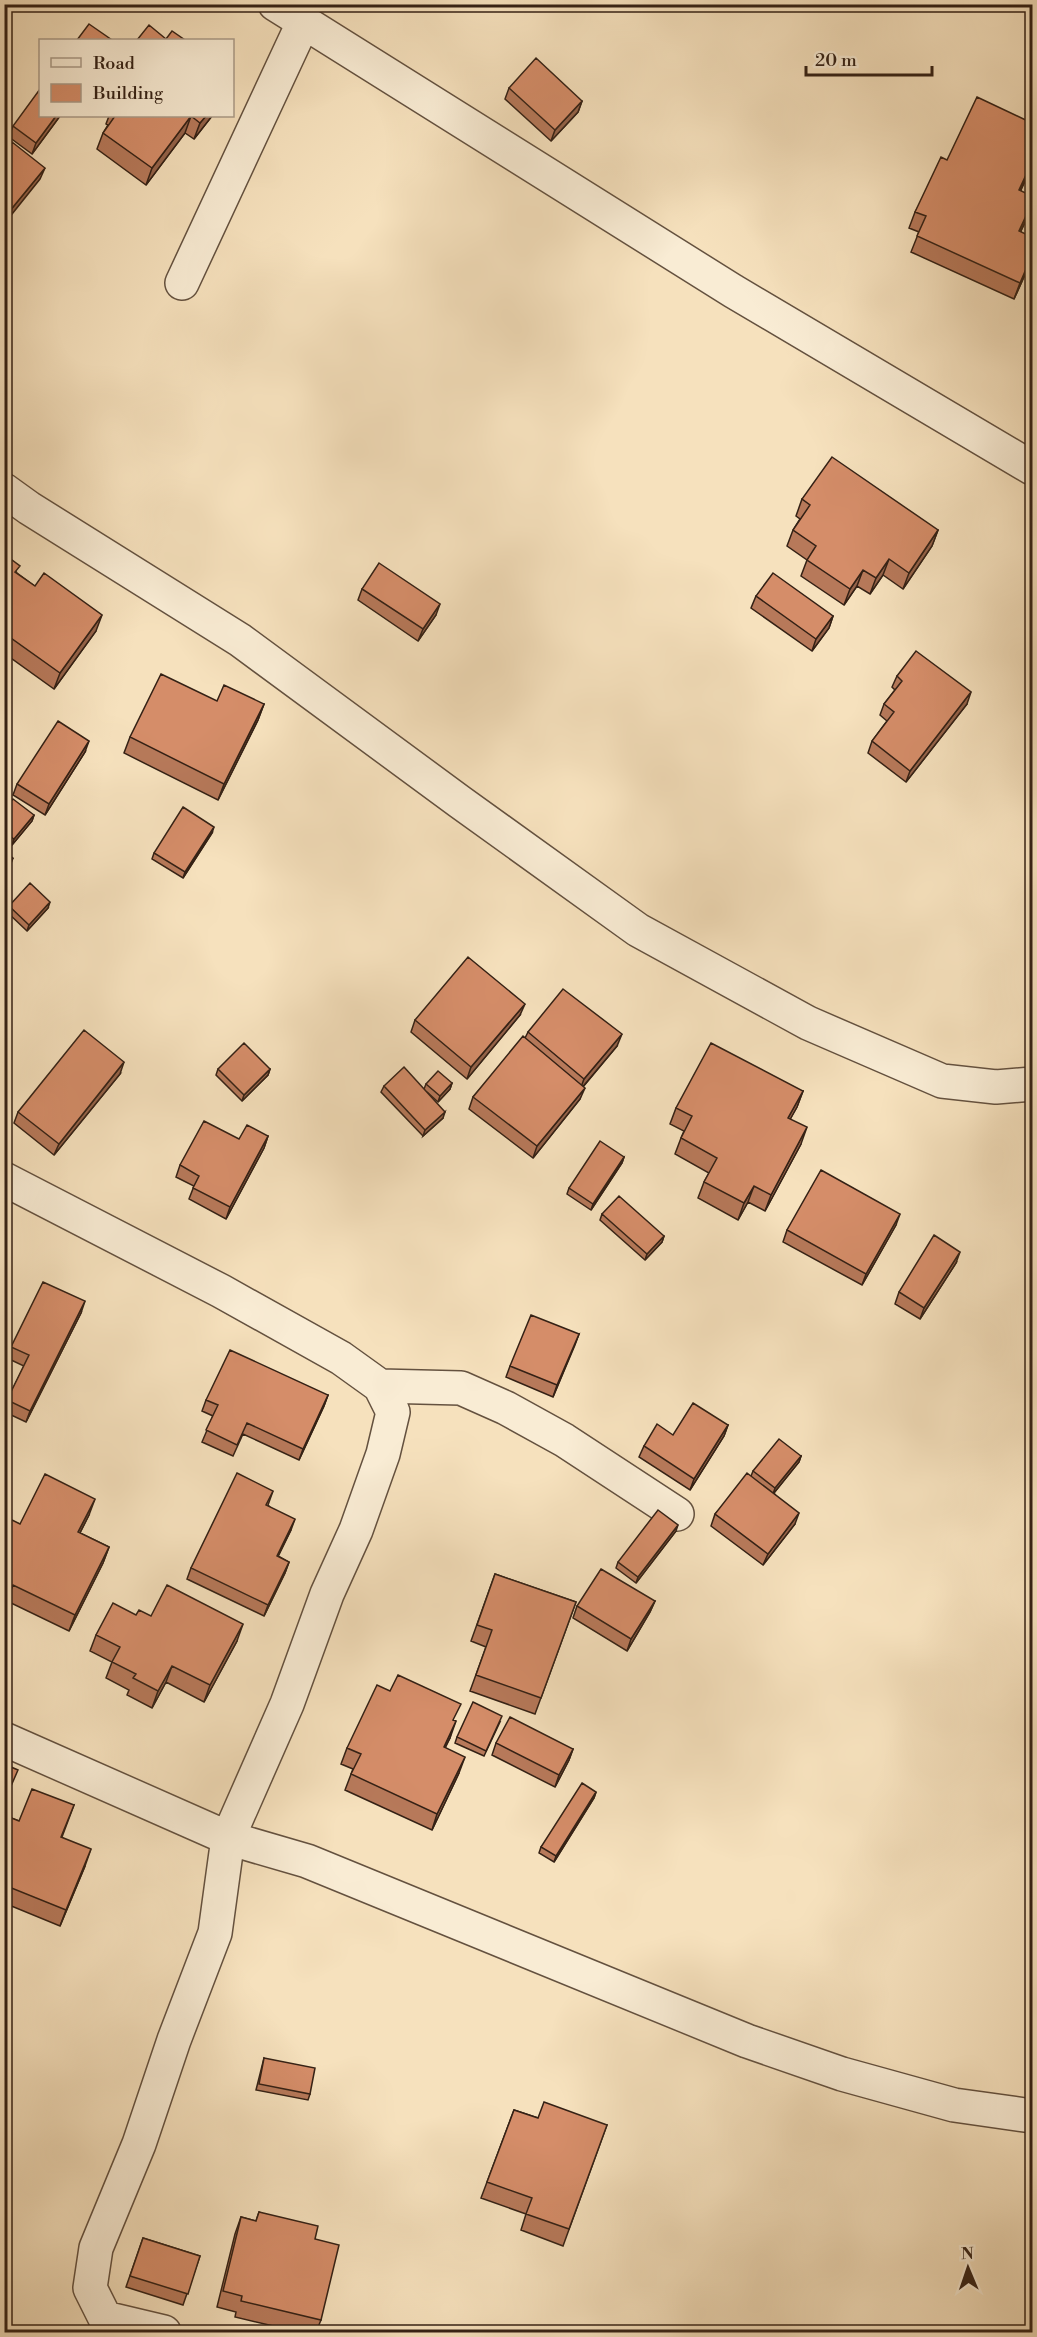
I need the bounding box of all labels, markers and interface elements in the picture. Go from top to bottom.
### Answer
legend [39,39,234,117]
scale bar [806,39,932,77]
text: 20 m [815,49,857,72]
text: Road [93,52,136,75]
text: Building [92,82,164,105]
north arrow [938,2238,998,2298]
text: N [961,2244,975,2264]

